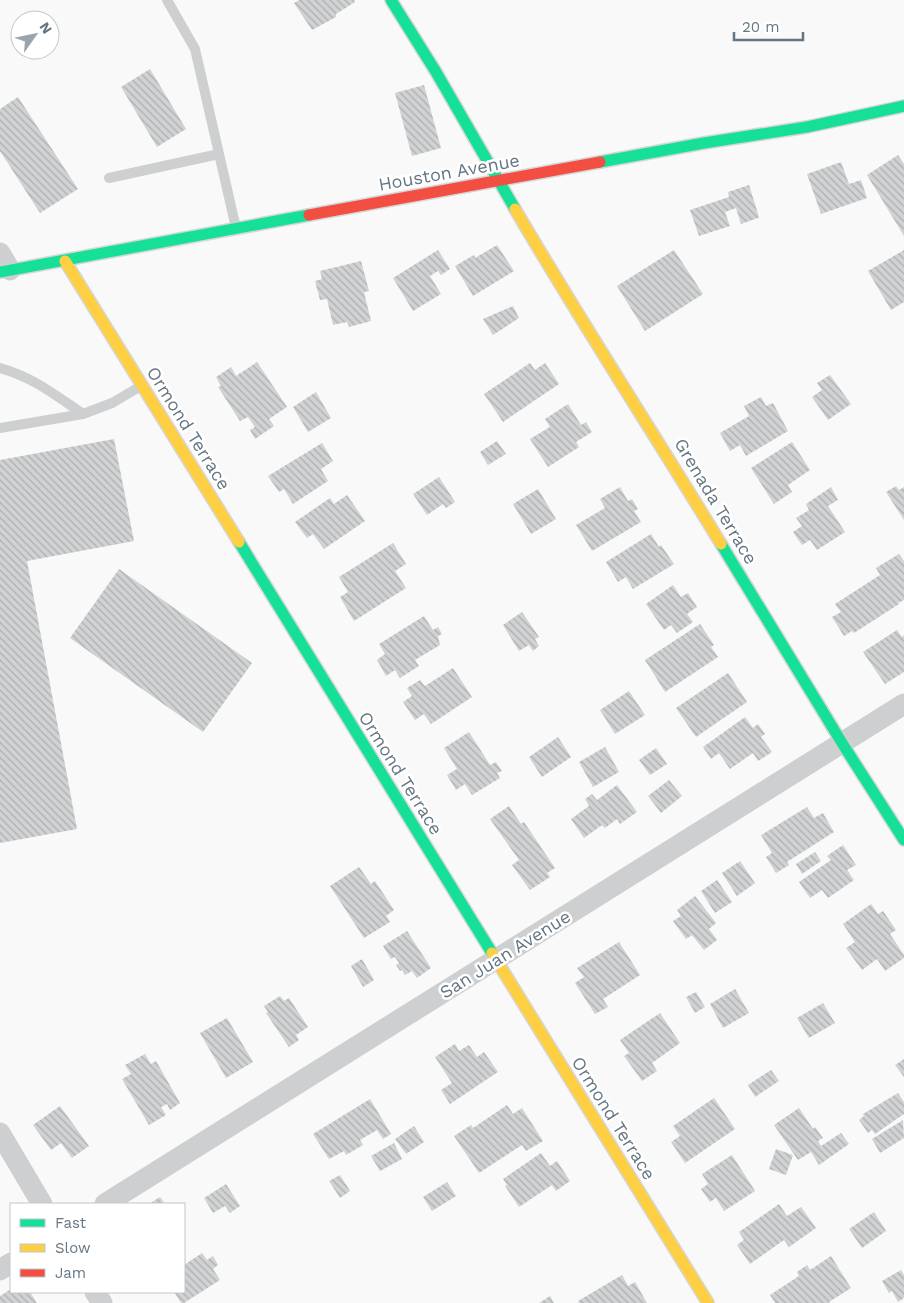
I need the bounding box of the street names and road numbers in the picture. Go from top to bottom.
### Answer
street label: Houston Avenue [377,149,521,195]
street label: Ormond Terrace [143,363,235,493]
street label: Grenada Terrace [670,434,762,568]
street label: Ormond Terrace [355,708,447,838]
street label: San Juan Avenue [436,905,574,1003]
street label: Ormond Terrace [568,1053,660,1183]

